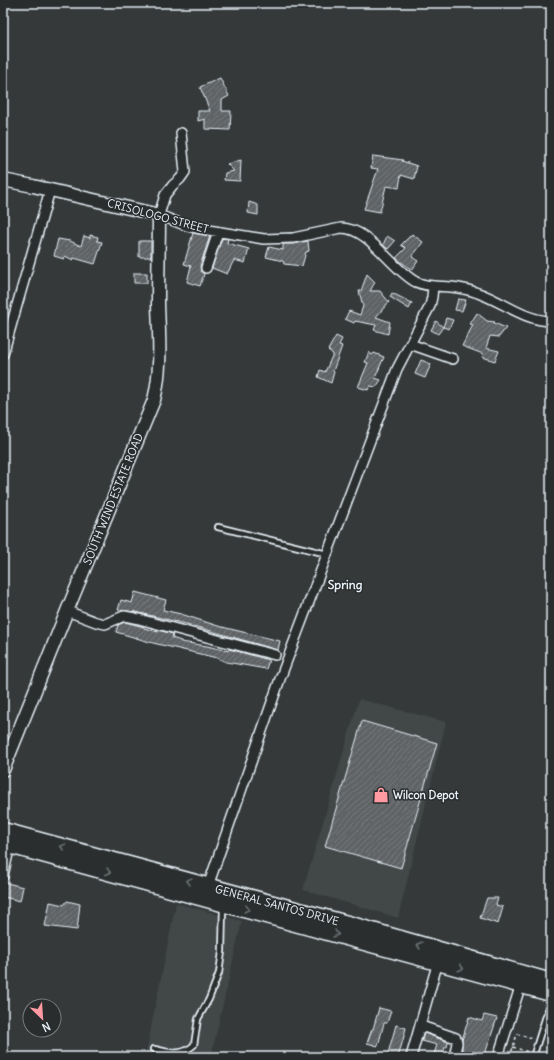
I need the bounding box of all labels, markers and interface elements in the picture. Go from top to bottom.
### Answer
street label: CRISOLOGO STREET [106,196,210,236]
street label: SOUTH WIND ESTATE ROAD [80,431,146,567]
district label: Spring [328,577,363,593]
shop icon: Wilcon Depot [372,786,390,804]
place label: Wilcon Depot [393,788,459,803]
one-way arrow [60,844,66,852]
one-way arrow [104,867,111,876]
one-way arrow [186,877,193,886]
street label: GENERAL SANTOS DRIVE [214,882,340,928]
one-way arrow [244,905,250,913]
one-way arrow [333,929,339,937]
one-way arrow [416,941,423,950]
one-way arrow [458,964,465,972]
north arrow [22,998,62,1038]
text: N [40,1019,53,1035]

